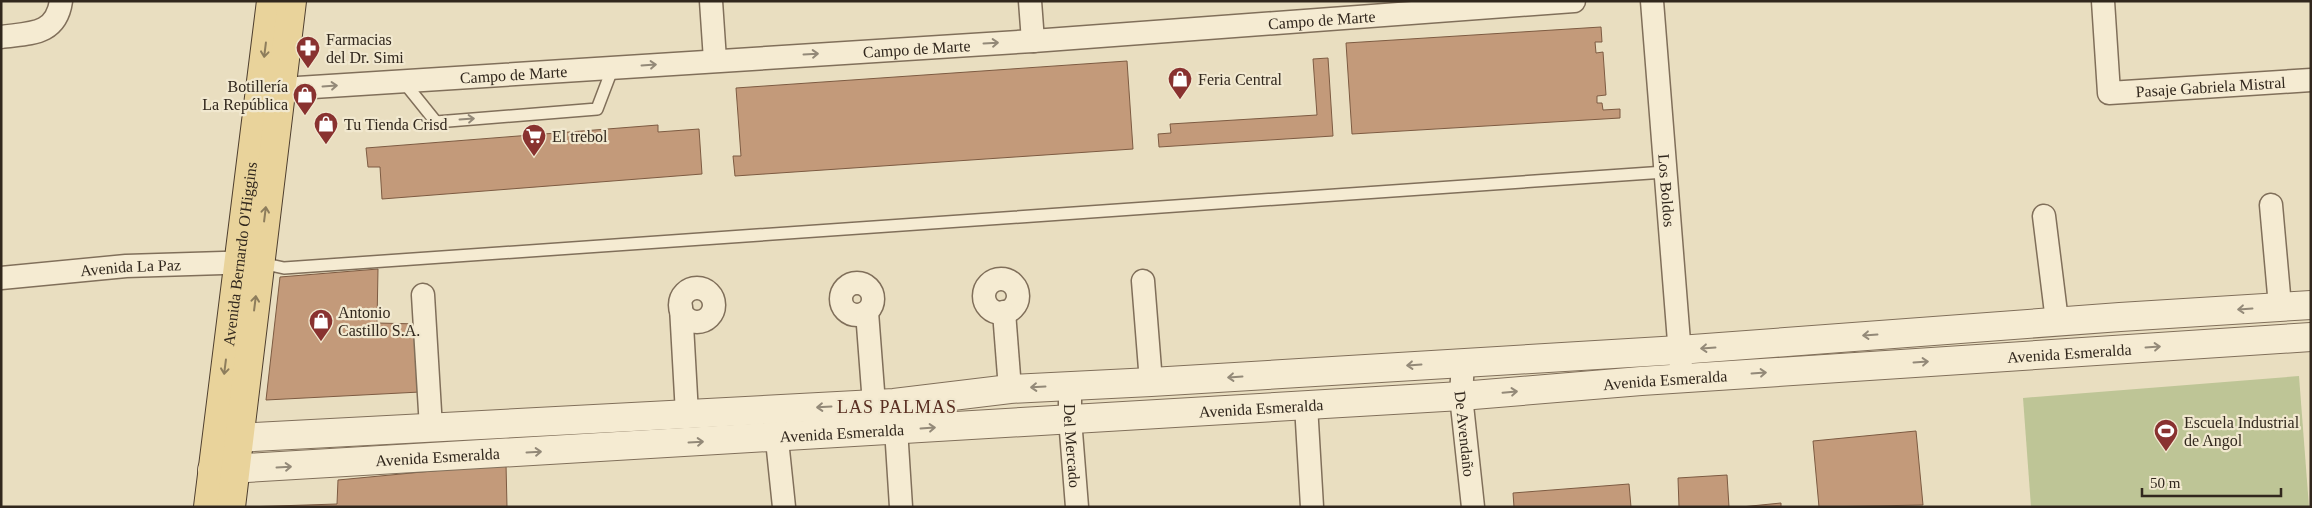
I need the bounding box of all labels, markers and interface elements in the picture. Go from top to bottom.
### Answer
street label: Campo de Marte [1267,7,1376,32]
place label: Farmacias del Dr. Simi [326,31,404,66]
pharmacy icon: Farmacias del Dr. Simi [295,35,321,69]
street label: Campo de Marte [862,37,971,60]
one-way arrow [982,39,998,48]
one-way arrow [260,41,270,57]
one-way arrow [803,50,819,59]
one-way arrow [641,60,657,69]
street label: Campo de Marte [459,62,568,86]
shop icon: Feria Central [1167,66,1193,100]
place label: Feria Central [1198,71,1283,88]
street label: Pasaje Gabriela Mistral [2135,73,2287,100]
place label: Botillería La República [202,78,288,114]
shop icon: Botillería La República [292,82,318,116]
one-way arrow [321,82,337,91]
shop icon: Tu Tienda Crisd [313,111,339,145]
one-way arrow [459,115,475,124]
place label: Tu Tienda Crisd [344,116,447,133]
supermarket icon: El trebol [521,123,547,157]
place label: El trebol [552,128,608,145]
street label: Los Boldos [1656,153,1678,228]
street label: Avenida Bernardo O'Higgins [220,161,259,347]
one-way arrow [261,206,271,222]
street label: Avenida La Paz [79,256,181,279]
one-way arrow [250,295,260,311]
place label: Antonio Castillo S.A. [338,304,420,339]
one-way arrow [2237,304,2253,313]
shop icon: Antonio Castillo S.A. [308,308,334,342]
one-way arrow [1862,331,1878,340]
street label: Avenida Esmeralda [2007,340,2132,365]
one-way arrow [2145,342,2161,351]
one-way arrow [1700,343,1716,352]
one-way arrow [1913,358,1929,367]
one-way arrow [220,359,230,375]
one-way arrow [1407,361,1423,370]
street label: Avenida Esmeralda [1602,367,1728,393]
one-way arrow [1751,369,1767,378]
one-way arrow [1227,372,1243,381]
one-way arrow [1030,383,1046,392]
one-way arrow [1502,387,1518,397]
street label: De Avendaño [1452,390,1478,478]
street label: Avenida Esmeralda [1198,396,1324,420]
district label: LAS PALMAS [837,397,957,417]
one-way arrow [816,402,832,411]
street label: Del Mercado [1061,404,1084,488]
place label: Escuela Industrial de Angol [2184,414,2300,450]
sports icon: Escuela Industrial de Angol [2153,418,2179,452]
street label: Avenida Esmeralda [779,421,905,445]
one-way arrow [920,424,936,433]
one-way arrow [687,438,703,447]
street label: Avenida Esmeralda [375,444,500,469]
one-way arrow [525,448,541,457]
one-way arrow [276,463,292,472]
scale bar [2142,466,2281,498]
text: 50 m [2150,475,2181,491]

